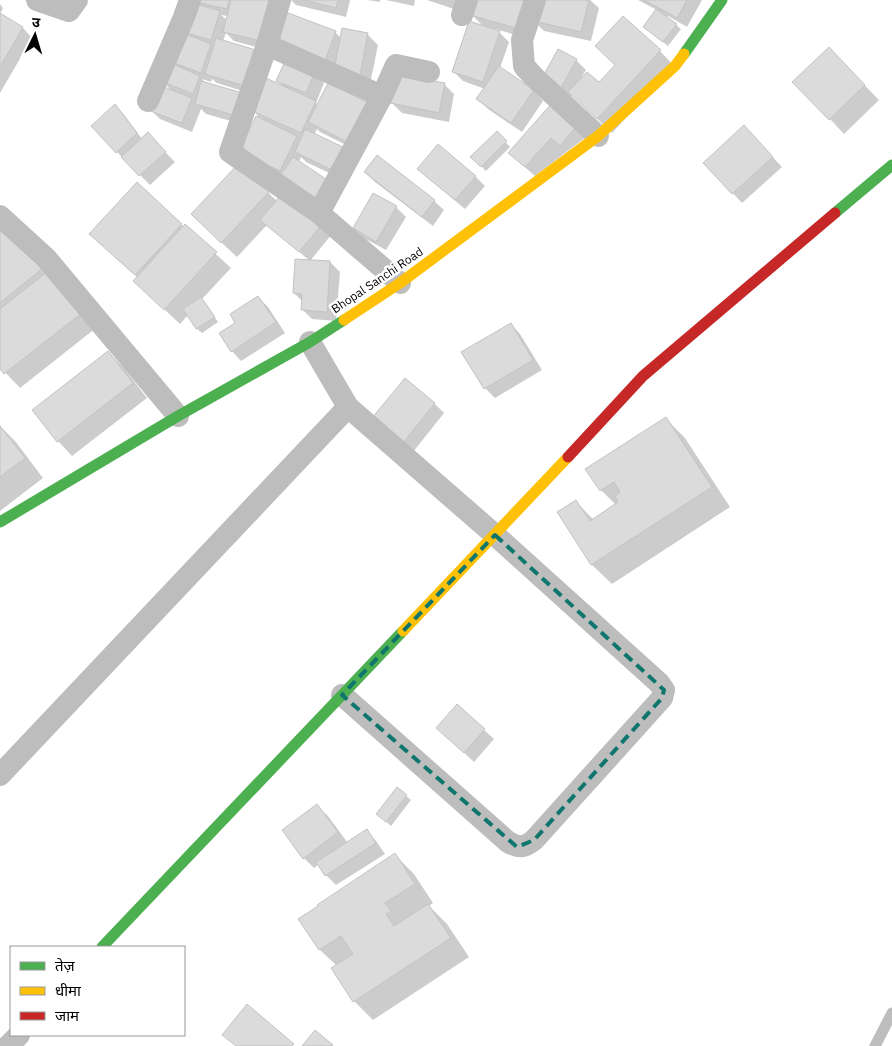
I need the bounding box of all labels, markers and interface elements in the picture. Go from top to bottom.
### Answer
north arrow [10,10,60,60]
text: उ [31,13,42,31]
street label: Bhopal Sanchi Road [328,244,426,316]
legend [10,946,185,1036]
text: तेज़ [55,956,76,975]
text: धीमा [55,981,82,1000]
text: जाम [55,1006,80,1025]

